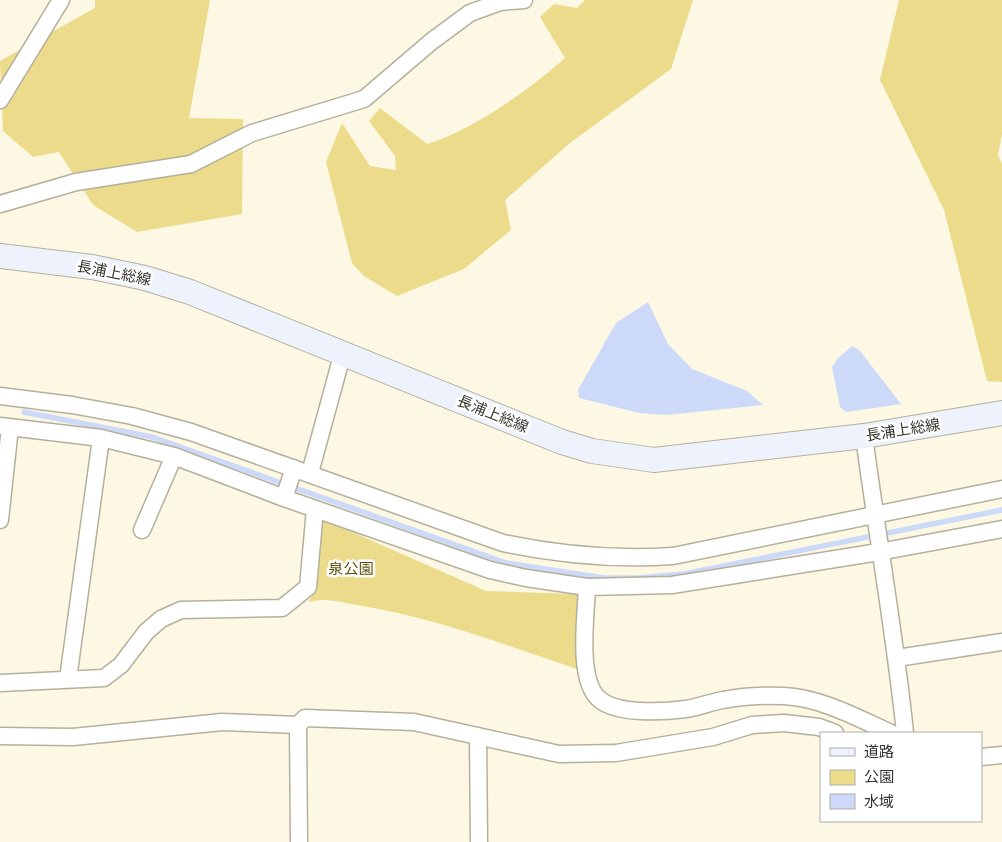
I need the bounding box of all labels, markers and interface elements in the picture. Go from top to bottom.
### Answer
street label: 長浦上総線 [75,257,153,289]
street label: 長浦上総線 [455,392,531,436]
street label: 長浦上総線 [865,415,941,445]
park label: 泉公園 [328,560,374,578]
legend [820,732,982,822]
text: 道路 [864,743,894,761]
text: 公園 [864,768,894,786]
text: 水域 [864,793,894,811]

